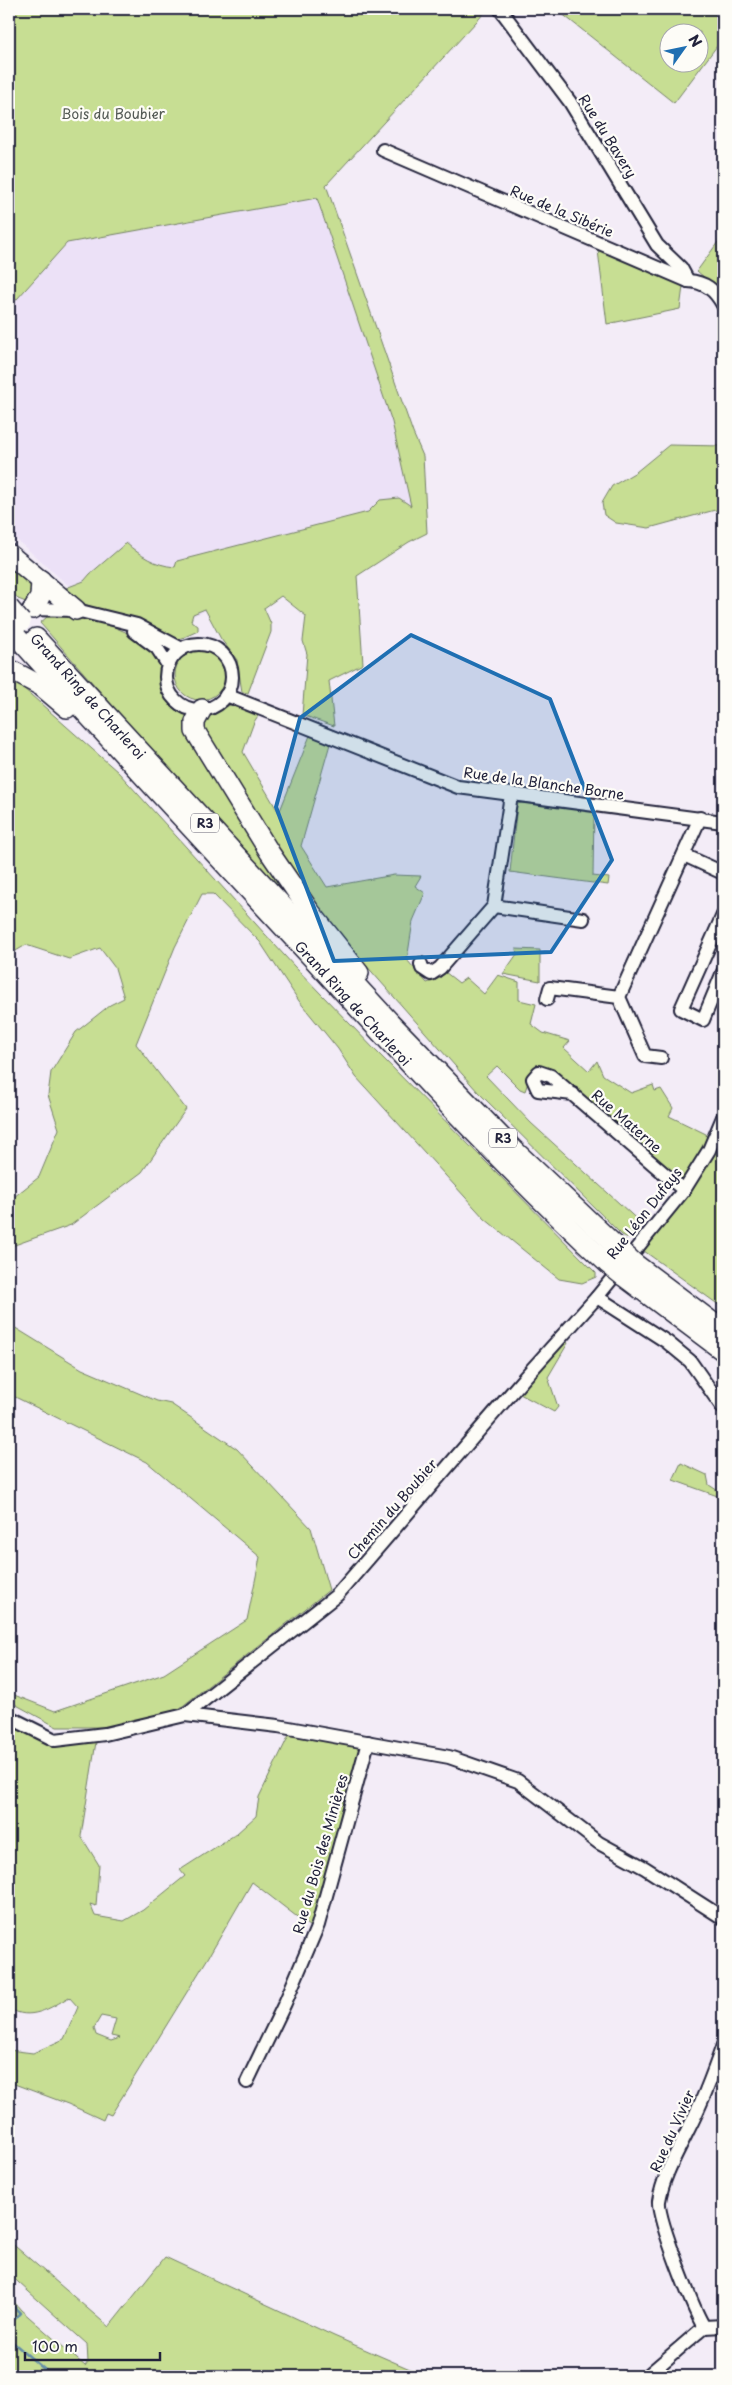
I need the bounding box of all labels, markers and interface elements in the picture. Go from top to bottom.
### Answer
north arrow [660,22,710,72]
text: N [683,30,707,51]
street label: Rue du Bavery [574,90,642,182]
park label: Bois du Boubier [61,103,166,124]
street label: Rue de la Sibérie [507,180,617,242]
street label: Grand Ring de Charleroi [25,628,151,764]
street label: Rue de la Blanche Borne [462,761,626,805]
road number: R3 [191,814,219,832]
street label: Grand Ring de Charleroi [290,936,416,1070]
street label: Rue Materne [587,1084,667,1158]
road number: R3 [489,1128,517,1148]
street label: Rue Léon Dufays [601,1163,687,1263]
street label: Chemin du Boubier [342,1454,442,1564]
street label: Rue du Bois des Minières [287,1772,353,1936]
street label: Rue du Vivier [644,2086,700,2176]
scale bar [25,2330,160,2362]
text: 100 m [32,2334,78,2357]

